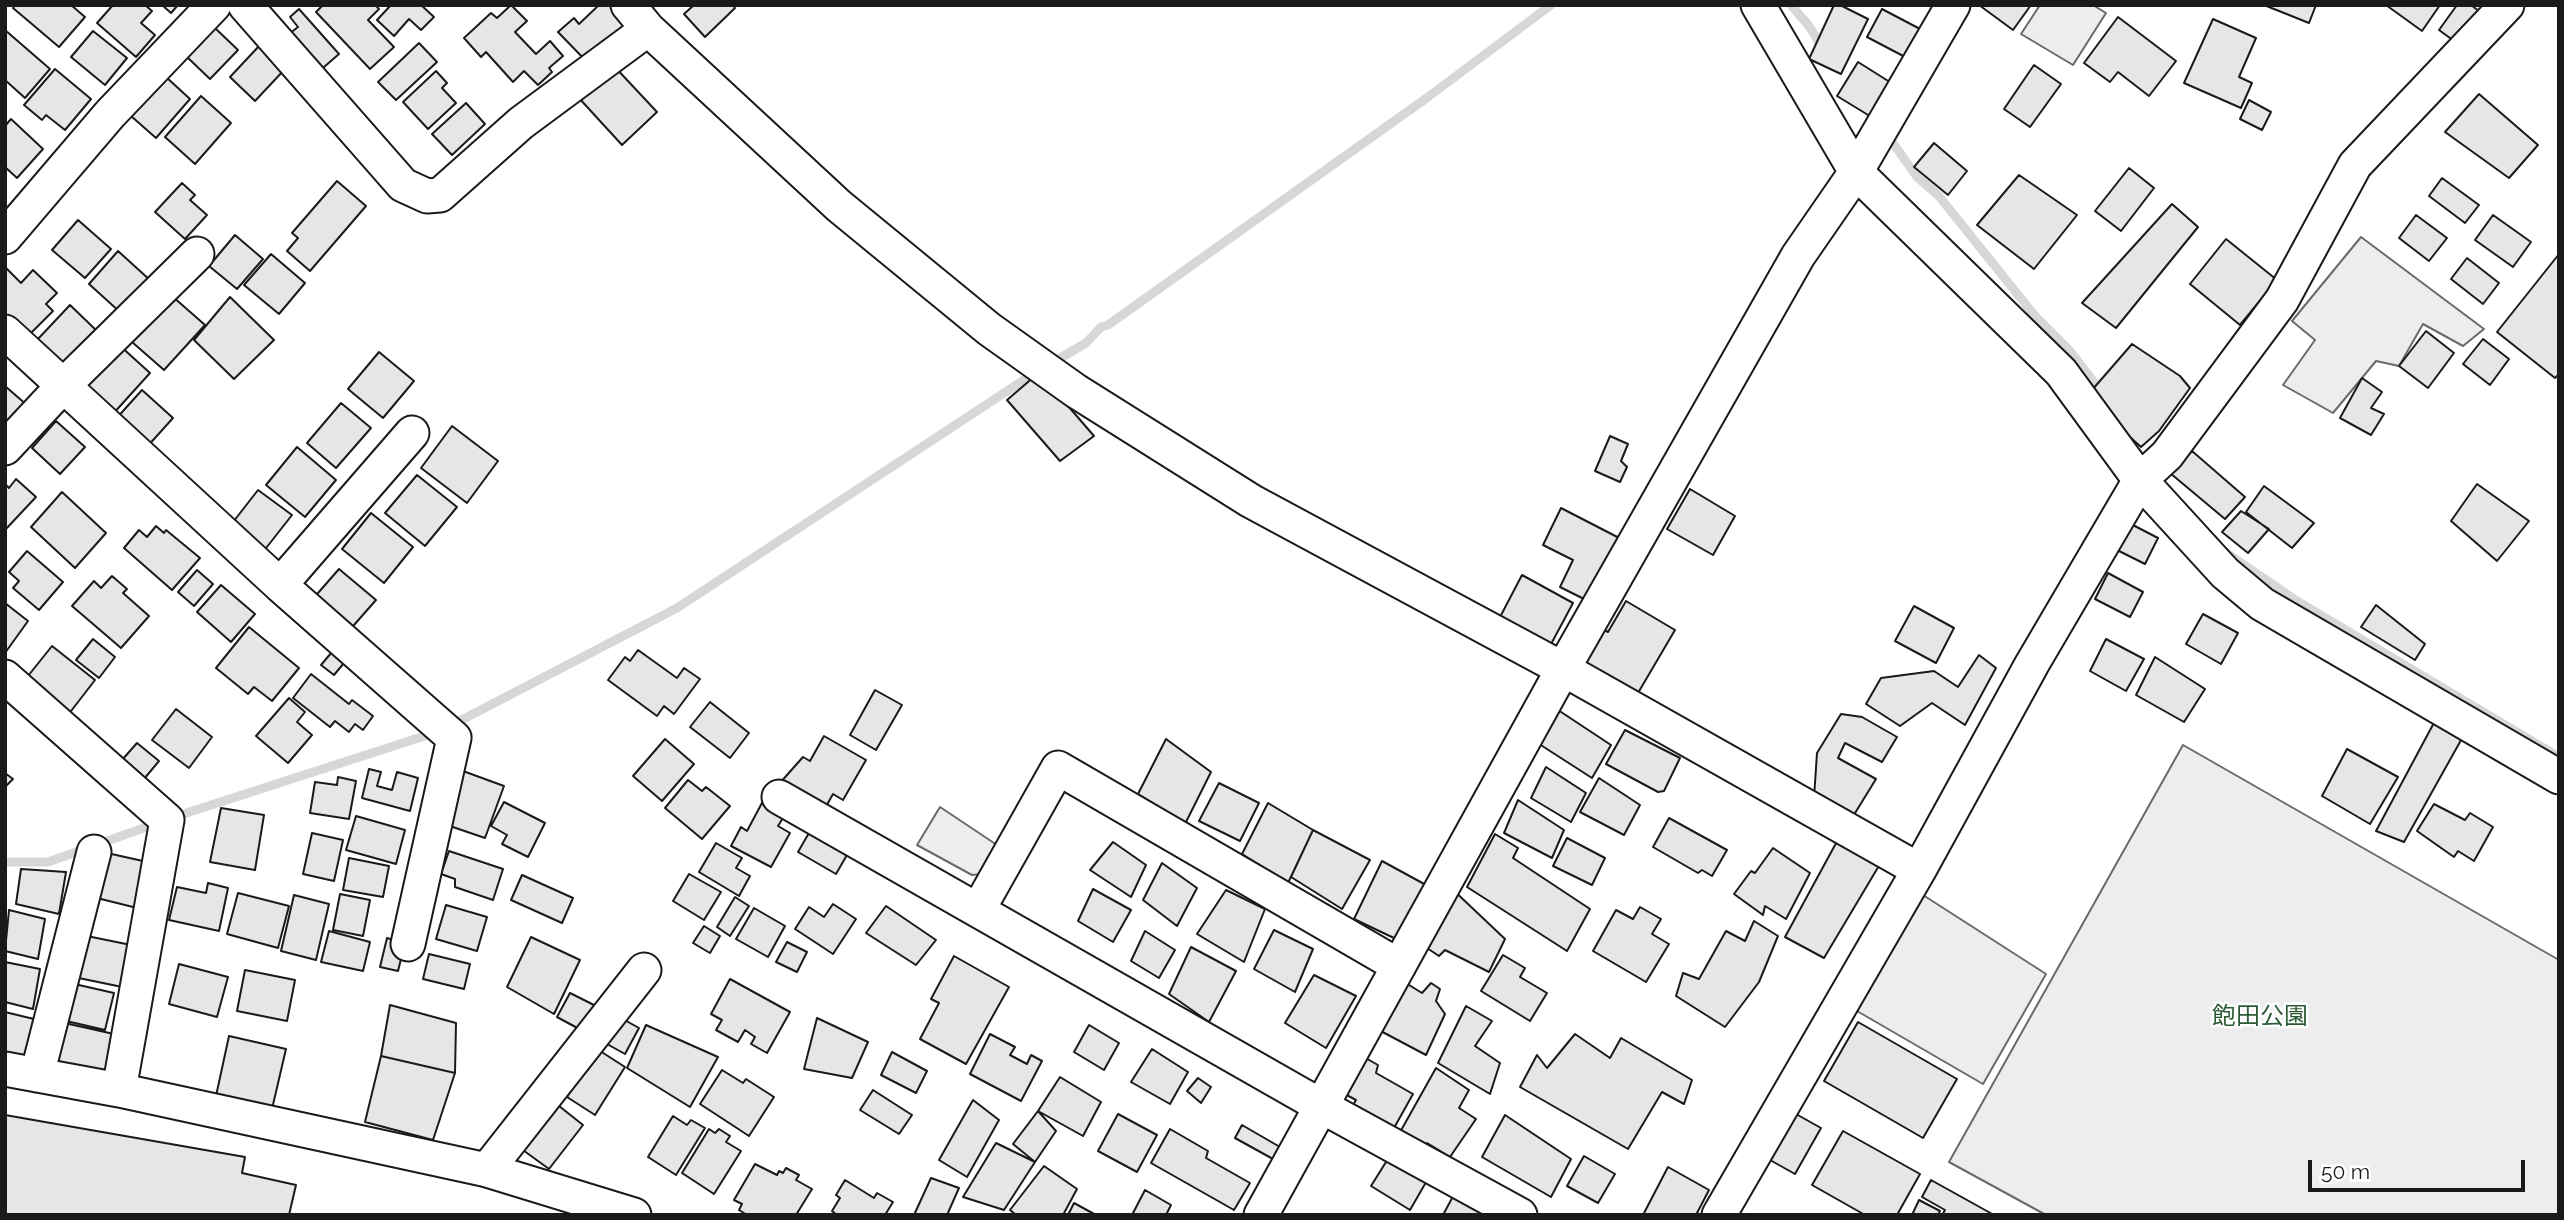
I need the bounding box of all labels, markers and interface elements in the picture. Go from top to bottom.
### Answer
park label: 飽田公園 [2212,1003,2308,1031]
scale bar [2312,1146,2529,1190]
text: 50 m [2321,1159,2370,1184]

